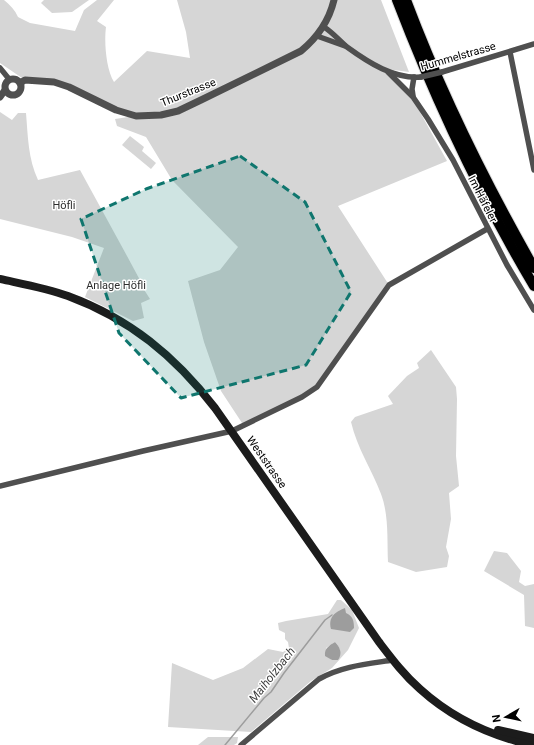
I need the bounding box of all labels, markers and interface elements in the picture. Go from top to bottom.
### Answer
street label: Hummelstrasse [419,39,497,73]
street label: Thurstrasse [159,75,218,109]
street label: Im Häfeler [465,174,500,225]
park label: Höfli [52,199,76,212]
park label: Anlage Höfli [86,279,146,292]
street label: Weststrasse [244,434,289,491]
water label: Maiholzbach [246,645,298,705]
north arrow [486,697,526,737]
text: N [490,713,504,723]

